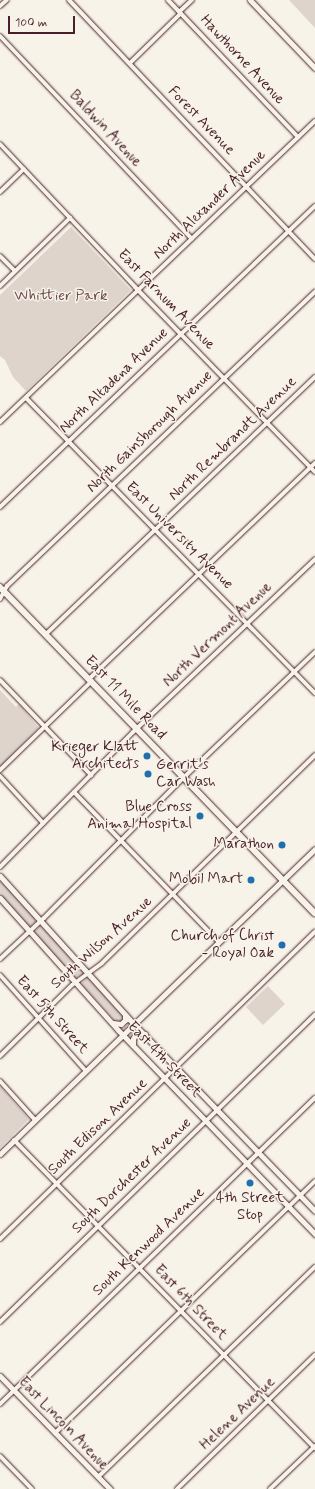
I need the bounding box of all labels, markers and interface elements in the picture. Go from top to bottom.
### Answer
scale bar [10,8,77,34]
street label: Hawthorne Avenue [195,11,289,109]
text: 100 m [15,15,47,31]
street label: Forest Avenue [164,83,238,159]
street label: Baldwin Avenue [64,86,146,172]
street label: North Alexander Avenue [149,146,271,264]
street label: East Farnum Avenue [114,247,218,353]
park label: Whittier Park [15,288,107,306]
street label: North Altadena Avenue [55,324,173,438]
street label: North Gainsborough Avenue [82,366,218,498]
street label: North Rembrandt Avenue [167,375,299,503]
street label: East University Avenue [121,478,237,594]
street label: North Vermont Avenue [159,577,277,693]
street label: East 11 Mile Road [81,652,169,744]
place label: Krieger Klatt Architects [50,738,139,773]
marker: Krieger Klatt Architects [142,751,152,761]
place label: Gerrit's Car Wash [156,756,218,791]
marker: Gerrit's Car Wash [143,769,153,779]
place label: Blue Cross Animal Hospital [87,798,192,833]
marker: Blue Cross Animal Hospital [195,811,205,821]
place label: Marathon [213,836,274,854]
marker: Marathon [277,840,287,850]
place label: Mobil Mart [170,871,243,889]
marker: Mobil Mart [246,875,256,885]
street label: South Wilson Avenue [48,894,156,992]
place label: Church of Christ - Royal Oak [166,927,274,962]
marker: Church of Christ - Royal Oak [277,940,287,950]
street label: East 5th Street [12,972,92,1058]
street label: East 4th Street [123,1018,205,1102]
street label: South Edison Avenue [45,1075,151,1179]
street label: South Dorchester Avenue [69,1115,195,1237]
marker: 4th Street Stop [245,1178,255,1188]
street label: South Kenwood Avenue [91,1185,207,1299]
place label: 4th Street Stop [216,1189,284,1224]
street label: East 6th Street [150,1262,230,1344]
street label: East Lincoln Avenue [12,1372,114,1476]
street label: Helene Avenue [197,1374,279,1454]

